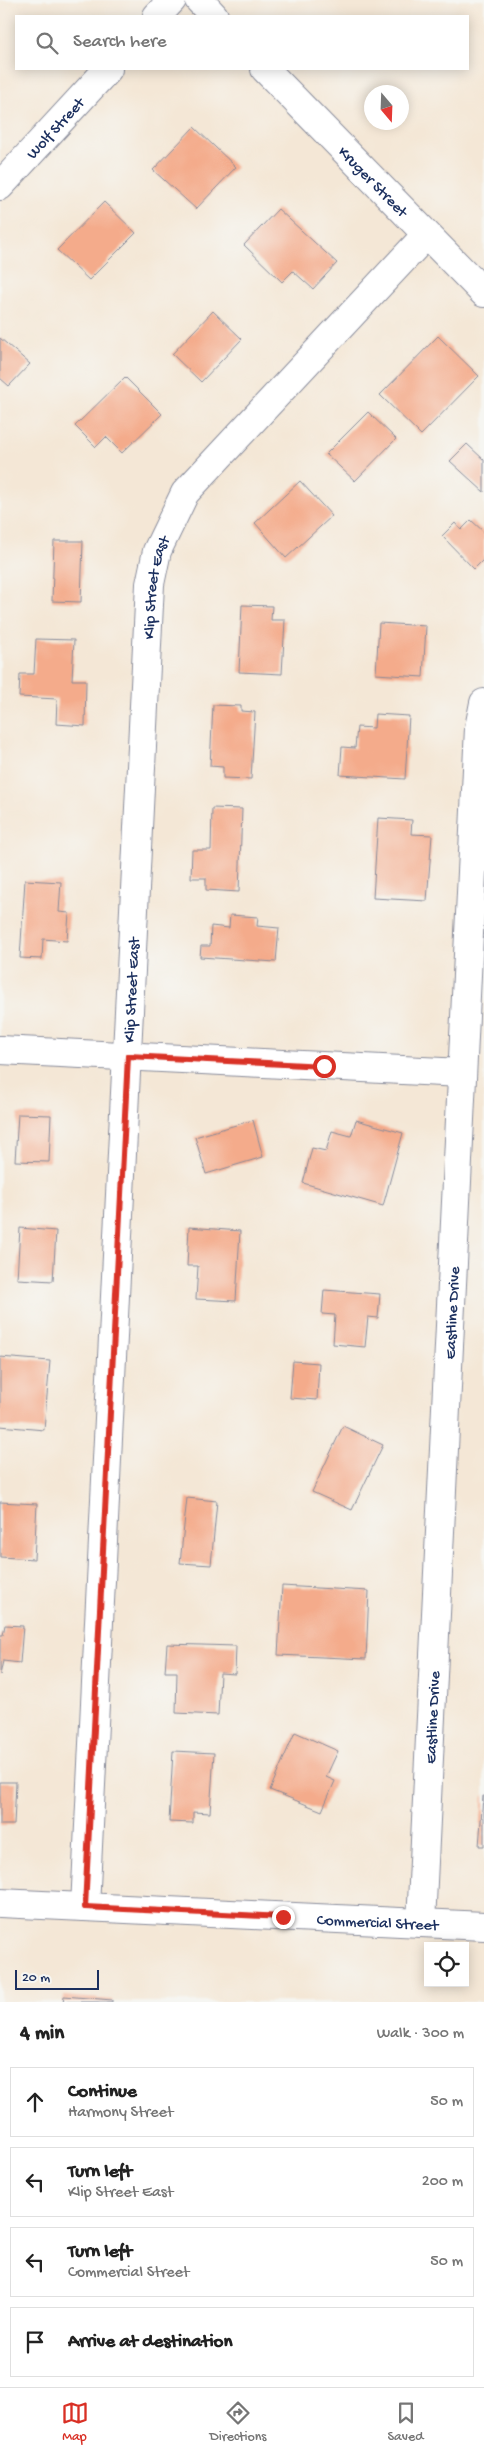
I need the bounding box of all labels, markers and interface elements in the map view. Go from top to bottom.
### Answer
search box [15,15,469,70]
icon: search [33,29,61,57]
text: Search here [73,31,167,54]
north arrow [364,85,409,130]
street label: Wolf Street [24,94,91,164]
street label: Kruger Street [333,144,411,223]
street label: Klip Street East [141,532,176,640]
street label: Klip Street East [121,936,146,1043]
route start [313,1055,336,1078]
street label: Eastline Drive [442,1265,466,1360]
street label: Eastline Drive [423,1670,446,1764]
route end [272,1906,295,1929]
street label: Commercial Street [316,1912,440,1937]
map controls [424,1942,469,1987]
button: locate [424,1942,469,1987]
scale bar [15,1967,99,1990]
text: 20 m [22,1970,50,1987]
text: 4 min [20,2022,64,2047]
text: Walk · 300 m [377,2025,464,2044]
text: Continue [68,2081,137,2104]
icon: ahead [21,2088,49,2116]
text: 50 m [430,2093,463,2112]
text: Harmony Street [68,2104,173,2123]
text: Turn left [68,2161,132,2184]
icon: left [21,2168,49,2196]
text: 200 m [422,2173,463,2192]
text: Klip Street East [68,2184,173,2203]
text: Turn left [68,2241,132,2264]
icon: left [21,2248,49,2276]
text: 50 m [430,2253,463,2272]
text: Commercial Street [68,2264,189,2283]
icon: arrive [21,2328,49,2356]
text: Arrive at destination [68,2331,232,2354]
tab: Map [61,2399,89,2446]
tab: Directions [210,2399,267,2446]
tab: Saved [388,2399,423,2446]

